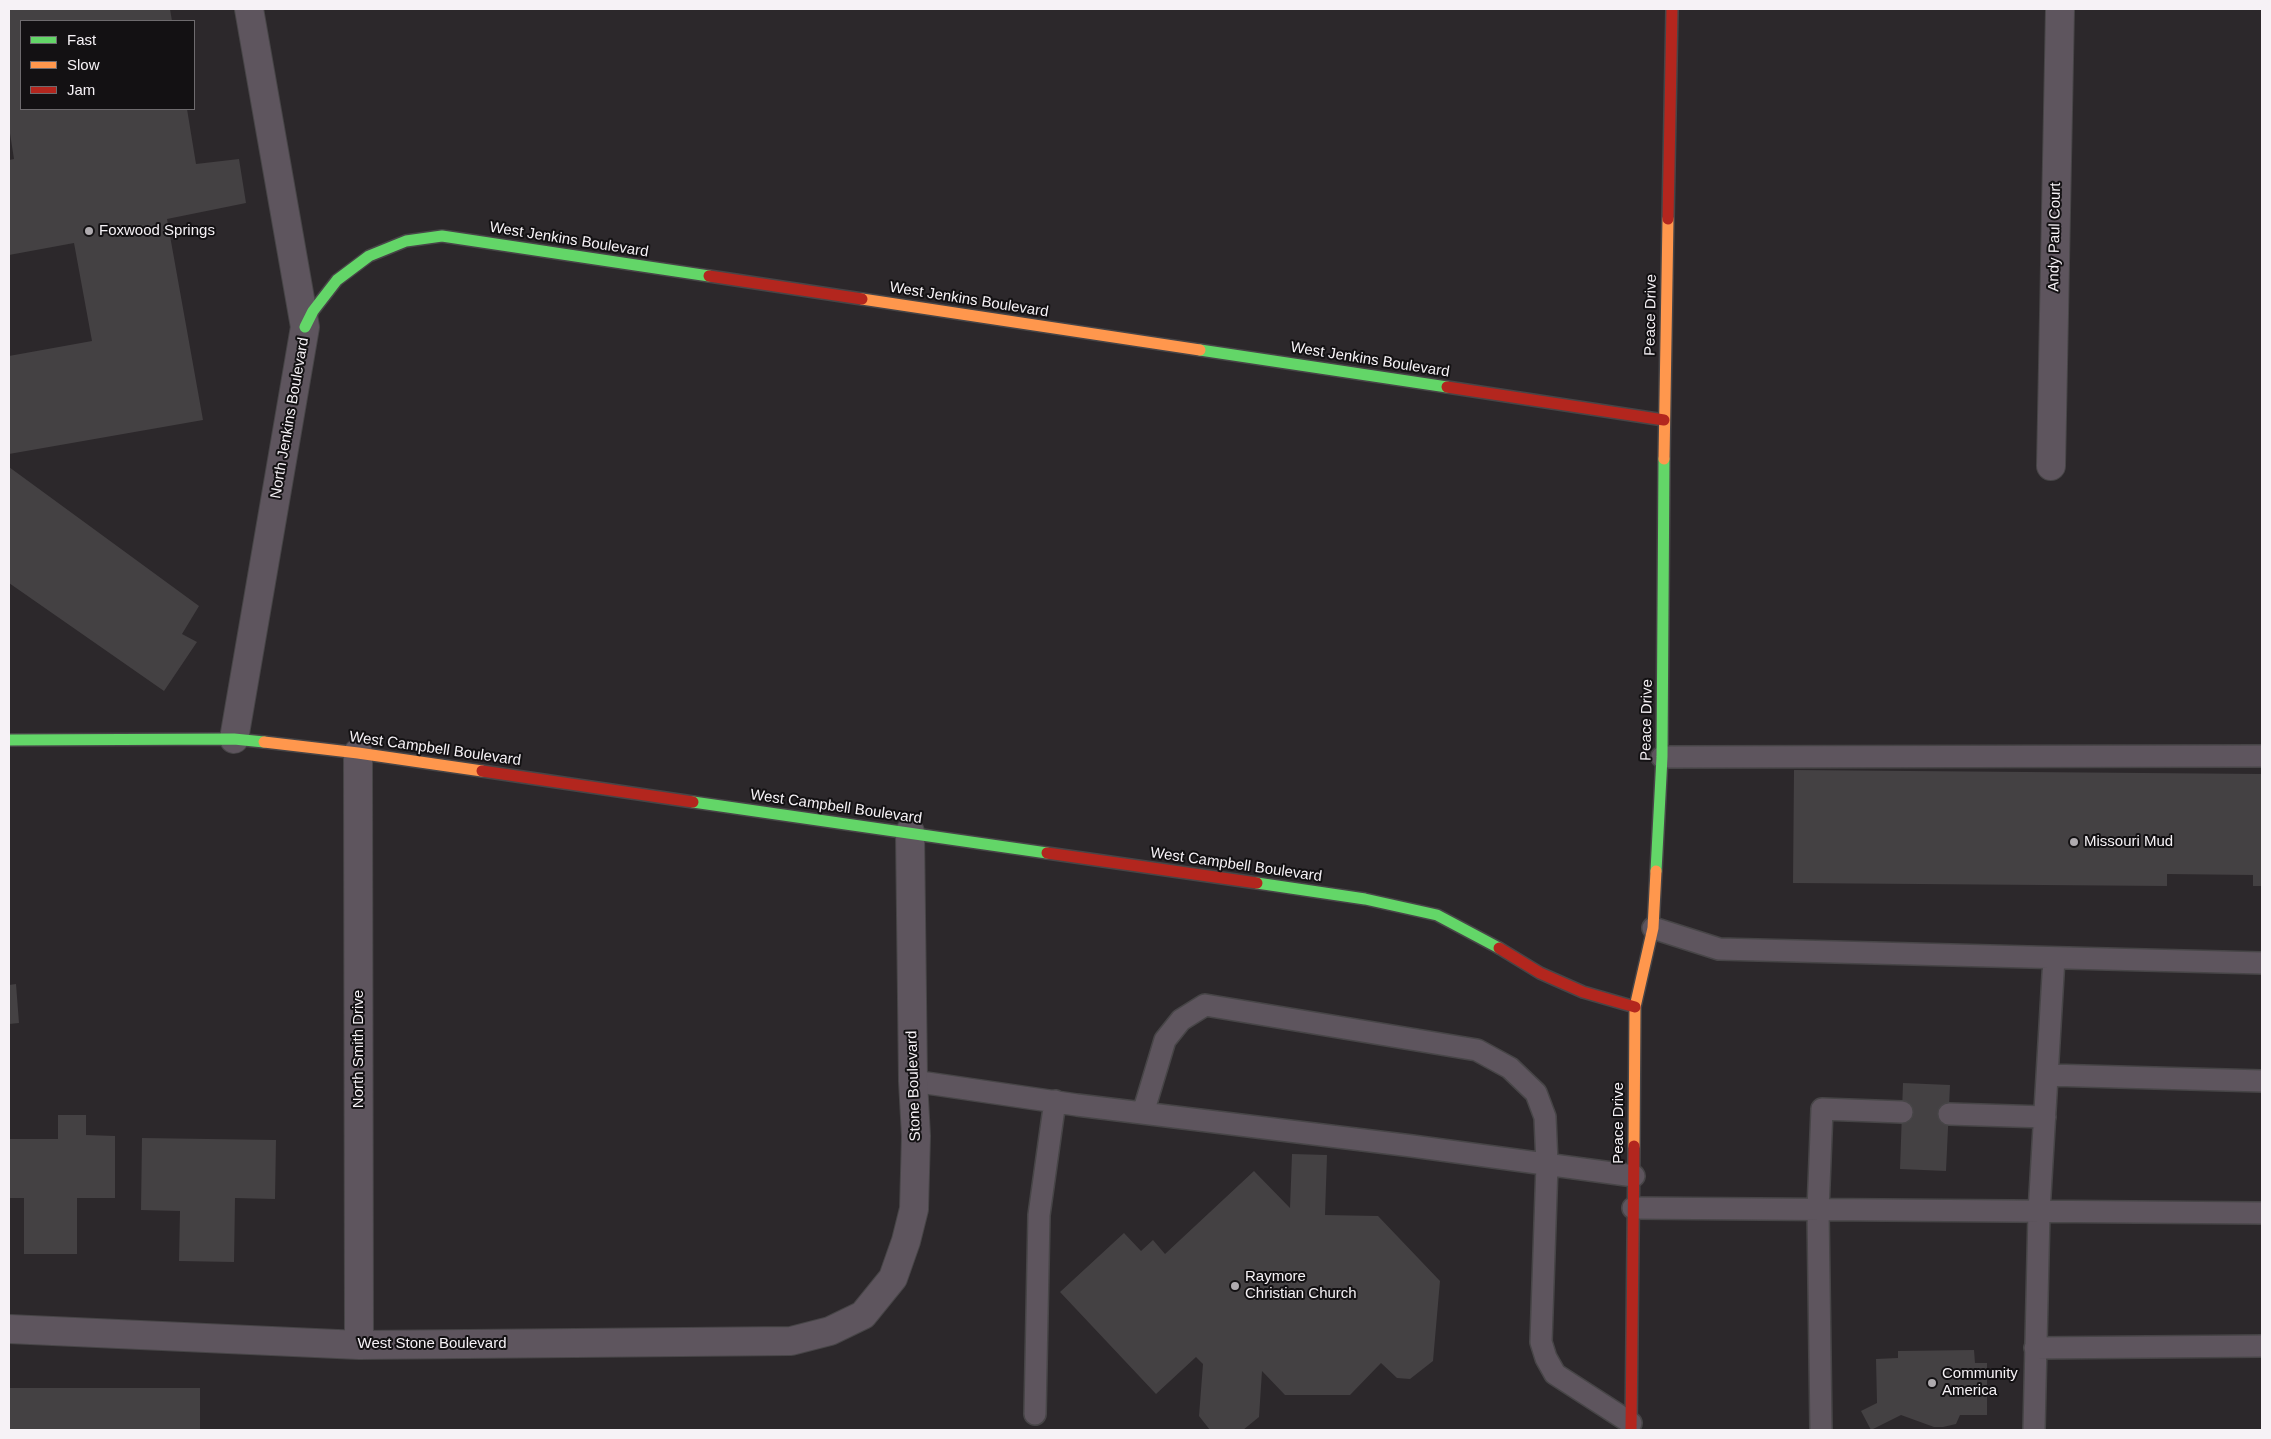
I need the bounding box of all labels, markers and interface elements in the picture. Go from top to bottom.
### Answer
legend [20,20,195,110]
text: Fast [67,31,96,48]
text: Slow [67,56,100,73]
text: Jam [67,81,95,98]
street label: Andy Paul Court [2045,182,2065,292]
street label: West Jenkins Boulevard [488,219,650,261]
place label: Foxwood Springs [99,222,215,240]
marker: Foxwood Springs [83,225,95,237]
street label: Peace Drive [1641,274,1661,356]
street label: West Jenkins Boulevard [888,279,1050,321]
street label: North Jenkins Boulevard [267,336,313,500]
street label: West Jenkins Boulevard [1289,339,1451,381]
street label: Peace Drive [1637,679,1657,761]
street label: West Campbell Boulevard [348,728,522,770]
street label: West Campbell Boulevard [749,786,923,828]
place label: Missouri Mud [2084,833,2173,851]
marker: Missouri Mud [2068,836,2080,848]
street label: West Campbell Boulevard [1149,844,1323,886]
street label: North Smith Drive [350,990,368,1108]
street label: Stone Boulevard [903,1030,925,1142]
street label: Peace Drive [1610,1082,1628,1164]
place label: Raymore Christian Church [1245,1268,1357,1303]
marker: Raymore Christian Church [1229,1280,1241,1292]
street label: West Stone Boulevard [358,1335,506,1353]
place label: Community America [1942,1365,2018,1400]
marker: Community America [1926,1377,1938,1389]

